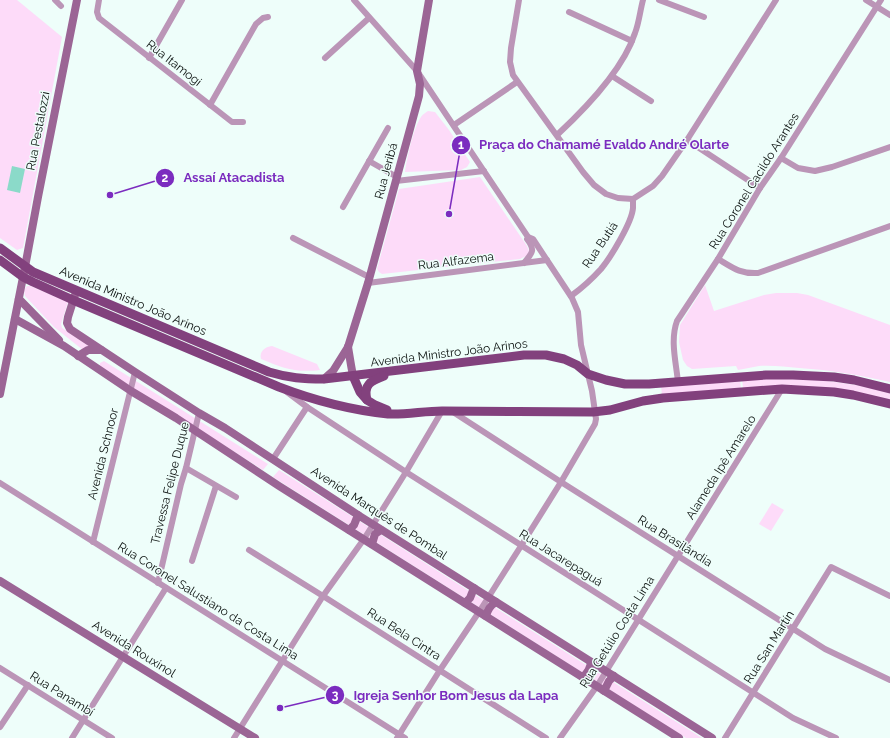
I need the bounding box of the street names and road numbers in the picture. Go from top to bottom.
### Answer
street label: Rua Itamogi [144,37,204,89]
street label: Rua Pestalozzi [24,90,52,172]
street label: Rua Coronel Cacildo Arantes [706,110,802,252]
street label: Rua Jeribá [372,141,400,201]
street label: Rua Butiá [579,219,621,271]
street label: Rua Alfazema [417,249,495,273]
street label: Avenida Ministro João Arinos [57,264,209,338]
street label: Avenida Ministro João Arinos [370,336,529,370]
street label: Avenida Schnoor [85,406,121,501]
street label: Alameda Ipê Amarelo [683,412,759,522]
street label: Travessa Felipe Duque [148,420,192,546]
street label: Avenida Marquês de Pombal [308,464,450,563]
street label: Rua Brasilândia [635,513,715,569]
street label: Rua Jacarepaguá [517,527,605,589]
street label: Rua Coronel Salustiano da Costa Lima [115,539,301,663]
street label: Rua Getúlio Costa Lima [577,573,657,691]
street label: Rua Bela Cintra [365,605,443,663]
street label: Rua San Martín [741,608,797,686]
street label: Avenida Rouxinol [90,618,179,681]
street label: Rua Panambí [27,669,97,719]

